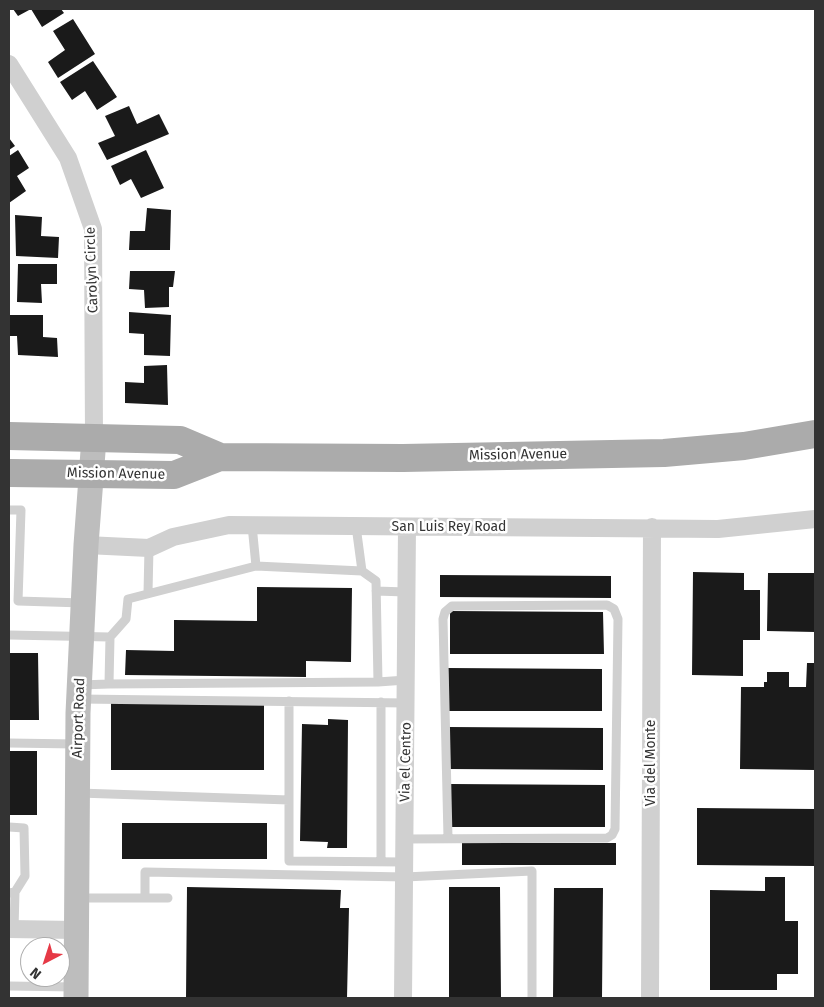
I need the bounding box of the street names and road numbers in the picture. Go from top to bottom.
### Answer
street label: Carolyn Circle [82,227,102,313]
street label: Mission Avenue [469,446,567,464]
street label: Mission Avenue [67,465,165,483]
street label: San Luis Rey Road [392,519,506,535]
street label: Airport Road [69,678,89,758]
street label: Via del Monte [643,720,659,806]
street label: Via el Centro [397,722,415,802]

